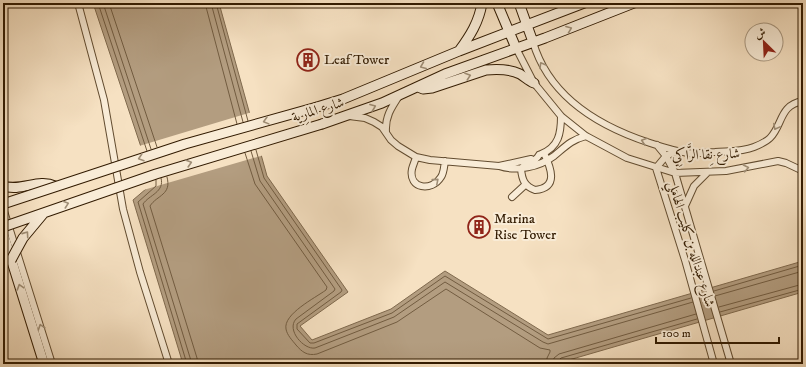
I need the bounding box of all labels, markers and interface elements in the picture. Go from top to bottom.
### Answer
north arrow [744,22,784,62]
one-way arrow [565,25,572,33]
text: ش [753,25,768,42]
building icon: Leaf Tower [295,47,321,73]
place label: Leaf Tower [324,51,390,69]
one-way arrow [419,61,427,69]
one-way arrow [539,62,546,69]
one-way arrow [464,72,471,80]
street label: شارع المارِية [290,94,347,128]
one-way arrow [369,103,376,111]
one-way arrow [262,116,269,125]
one-way arrow [774,123,781,130]
one-way arrow [640,137,647,146]
street label: شارع نِقا الرَّاكِي [671,141,741,167]
one-way arrow [138,153,145,162]
one-way arrow [186,159,193,168]
one-way arrow [743,164,750,172]
one-way arrow [431,179,439,186]
street label: شارع عبدالله بن كليب الهاملي [660,179,719,310]
one-way arrow [62,200,69,209]
place label: Marina Rise Tower [494,210,557,244]
building icon: Marina Rise Tower [466,214,492,240]
one-way arrow [21,231,28,238]
one-way arrow [16,283,25,290]
scale bar [656,319,779,345]
one-way arrow [37,323,45,330]
text: 100 m [662,326,691,341]

